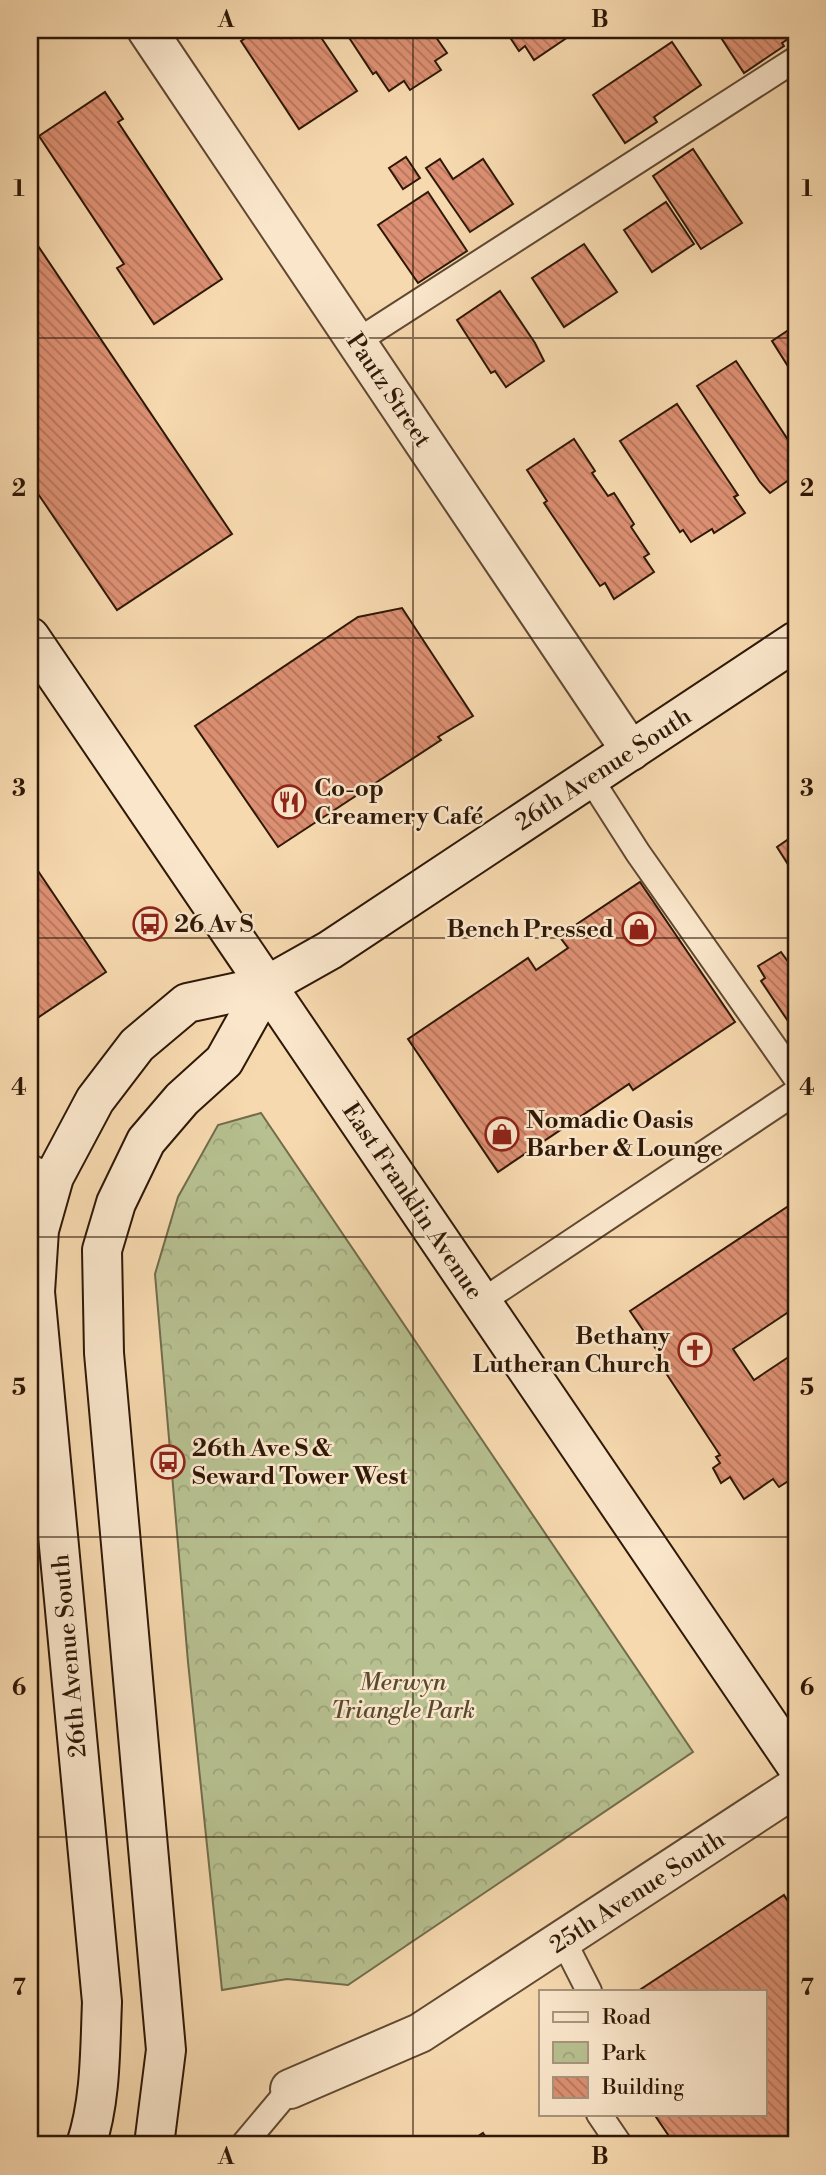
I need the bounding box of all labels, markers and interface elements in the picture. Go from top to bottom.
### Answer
text: A [217,6,235,34]
text: B [591,6,609,34]
text: 1 [13,175,25,203]
text: 1 [801,175,813,203]
street label: Pautz Street [339,328,438,454]
text: 2 [12,475,26,503]
text: 2 [800,475,814,503]
street label: 26th Avenue South [510,702,697,838]
place label: Co-op Creamery Café [314,774,483,832]
text: 3 [12,775,26,803]
text: 3 [800,775,814,803]
restaurant icon: Co-op Creamery Café [270,783,308,821]
bus stop icon: 26 Av S [131,905,169,943]
place label: 26 Av S [174,910,254,940]
shop icon: Bench Pressed [620,910,658,948]
place label: Bench Pressed [447,915,614,945]
text: 4 [11,1074,27,1102]
text: 4 [799,1074,815,1102]
street label: East Franklin Avenue [335,1097,489,1306]
place label: Nomadic Oasis Barber & Lounge [526,1106,723,1164]
shop icon: Nomadic Oasis Barber & Lounge [483,1115,521,1153]
place label: Bethany Lutheran Church [473,1322,671,1380]
church icon: Bethany Lutheran Church [676,1331,714,1369]
text: 5 [12,1374,26,1402]
text: 5 [800,1374,814,1402]
place label: 26th Ave S & Seward Tower West [192,1434,408,1492]
bus stop icon: 26th Ave S & Seward Tower West [149,1443,187,1481]
street label: 26th Avenue South [46,1553,94,1759]
park label: Merwyn Triangle Park [331,1668,475,1726]
text: 6 [12,1674,26,1702]
text: 6 [800,1674,814,1702]
street label: 25th Avenue South [544,1825,731,1961]
text: 7 [12,1974,26,2002]
text: 7 [800,1974,814,2002]
legend [539,1990,766,2116]
text: Road [602,2005,651,2031]
text: Park [602,2041,647,2067]
text: Building [601,2075,684,2101]
text: A [217,2143,235,2171]
text: B [591,2143,609,2171]

